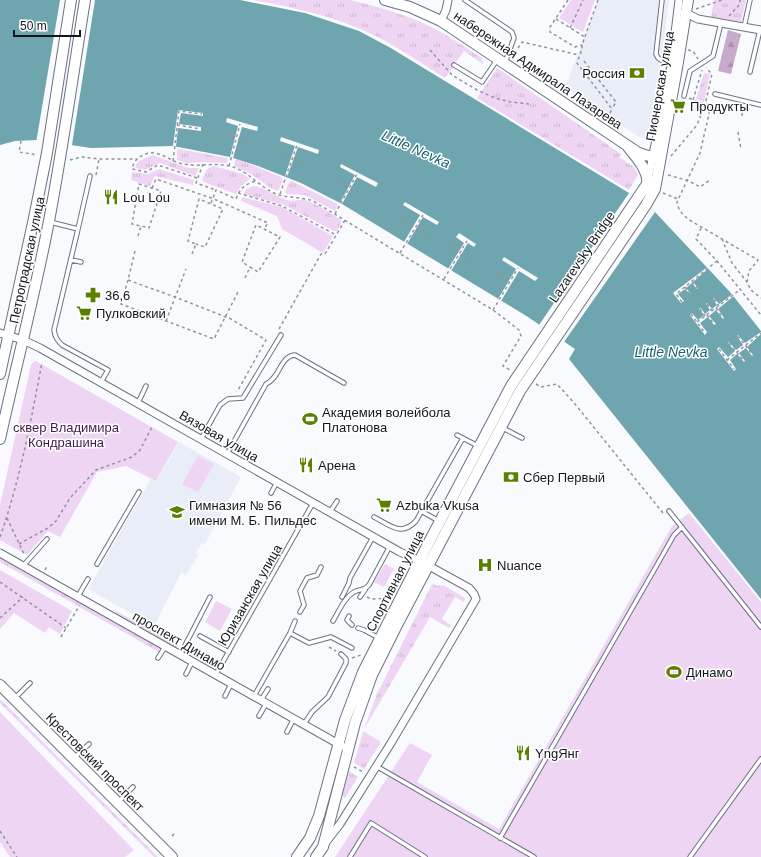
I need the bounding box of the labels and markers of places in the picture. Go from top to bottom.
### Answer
bank icon: Россия [628,64,646,82]
place label: Россия [582,66,625,81]
supermarket icon: Продукты [669,97,687,115]
place label: Продукты [690,99,749,114]
restaurant icon: Lou Lou [102,188,120,206]
place label: Lou Lou [123,190,170,205]
pharmacy icon: 36,6 [84,286,102,304]
place label: 36,6 [105,288,130,303]
supermarket icon: Пулковский [75,304,93,322]
place label: Пулковский [96,306,166,321]
place label: Академия волейбола Платонова [322,405,451,435]
sports icon: Академия волейбола Платонова [301,410,319,428]
restaurant icon: Арена [297,456,315,474]
place label: Арена [318,458,356,473]
bank icon: Сбер Первый [502,468,520,486]
place label: Сбер Первый [523,470,605,485]
supermarket icon: Azbuka Vkusa [375,496,393,514]
place label: Гимназия № 56 имени М. Б. Пильдес [189,498,317,528]
place label: Azbuka Vkusa [396,498,480,513]
school or university icon: Гимназия № 56 имени М. Б. Пильдес [168,503,186,521]
hospital icon: Nuance [476,556,494,574]
place label: Nuance [497,558,542,573]
sports icon: Динамо [665,663,683,681]
place label: Динамо [686,665,733,680]
restaurant icon: YngЯнг [514,744,532,762]
place label: YngЯнг [535,746,580,761]

